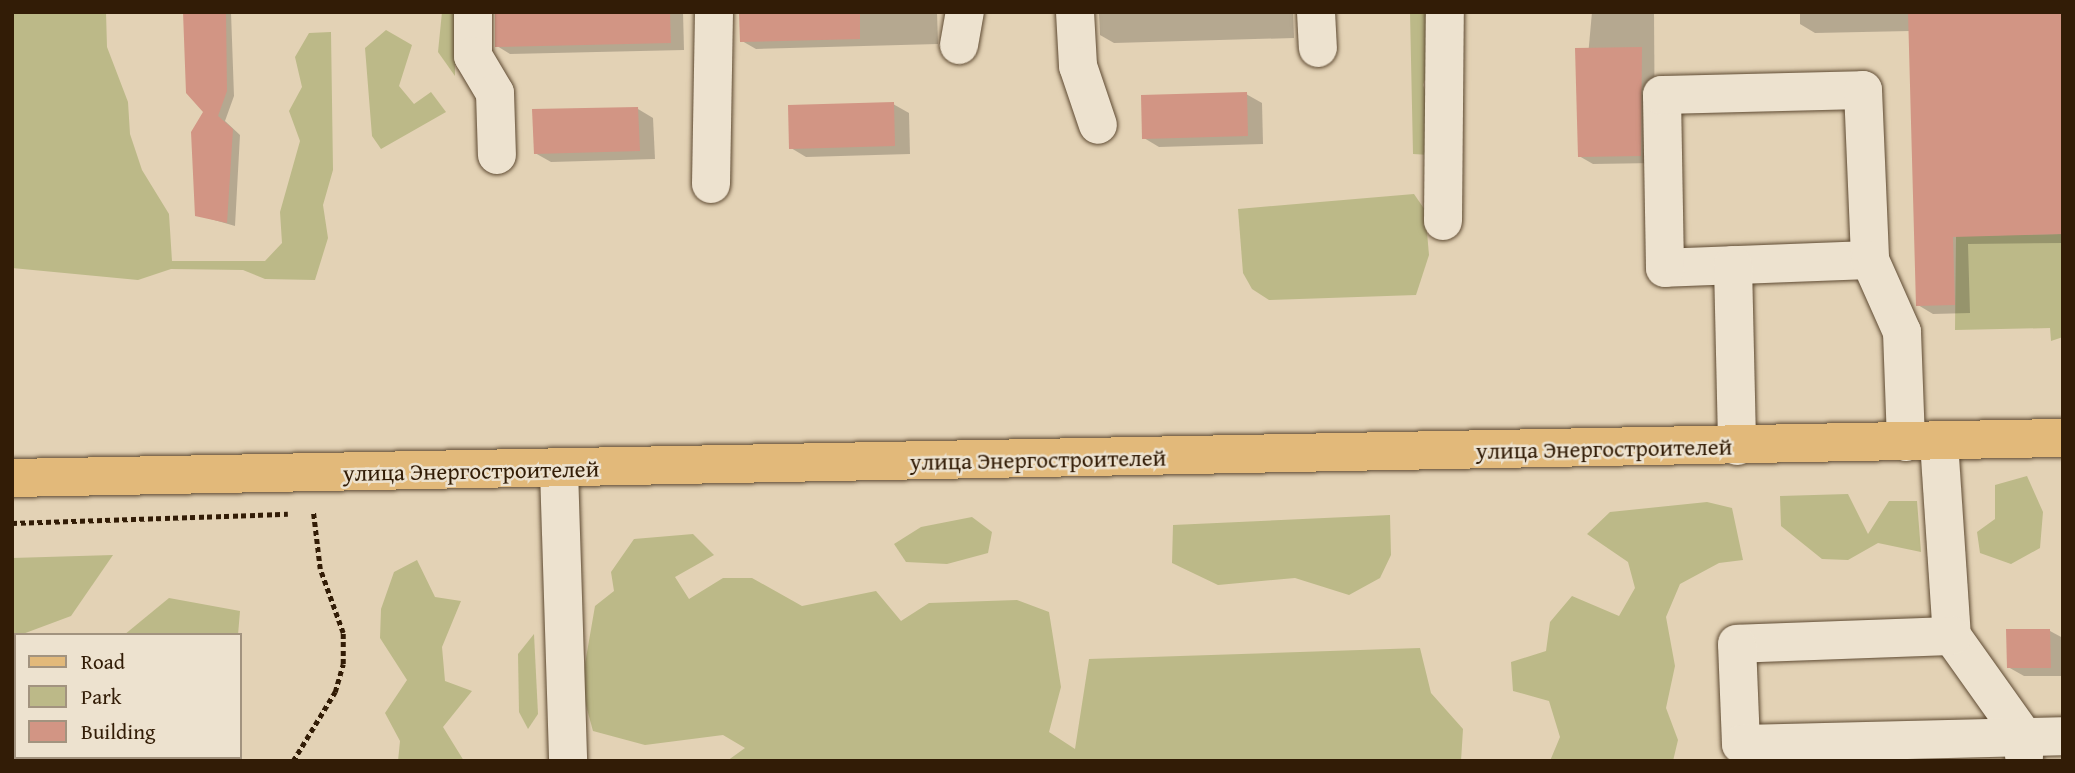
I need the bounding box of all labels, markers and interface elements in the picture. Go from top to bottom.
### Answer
street label: улица Энергостроителей [1476,433,1732,465]
street label: улица Энергостроителей [910,444,1166,476]
street label: улица Энергостроителей [343,455,599,487]
legend [14,633,242,759]
text: Road [81,646,125,677]
text: Park [81,681,122,712]
text: Building [81,716,155,747]

